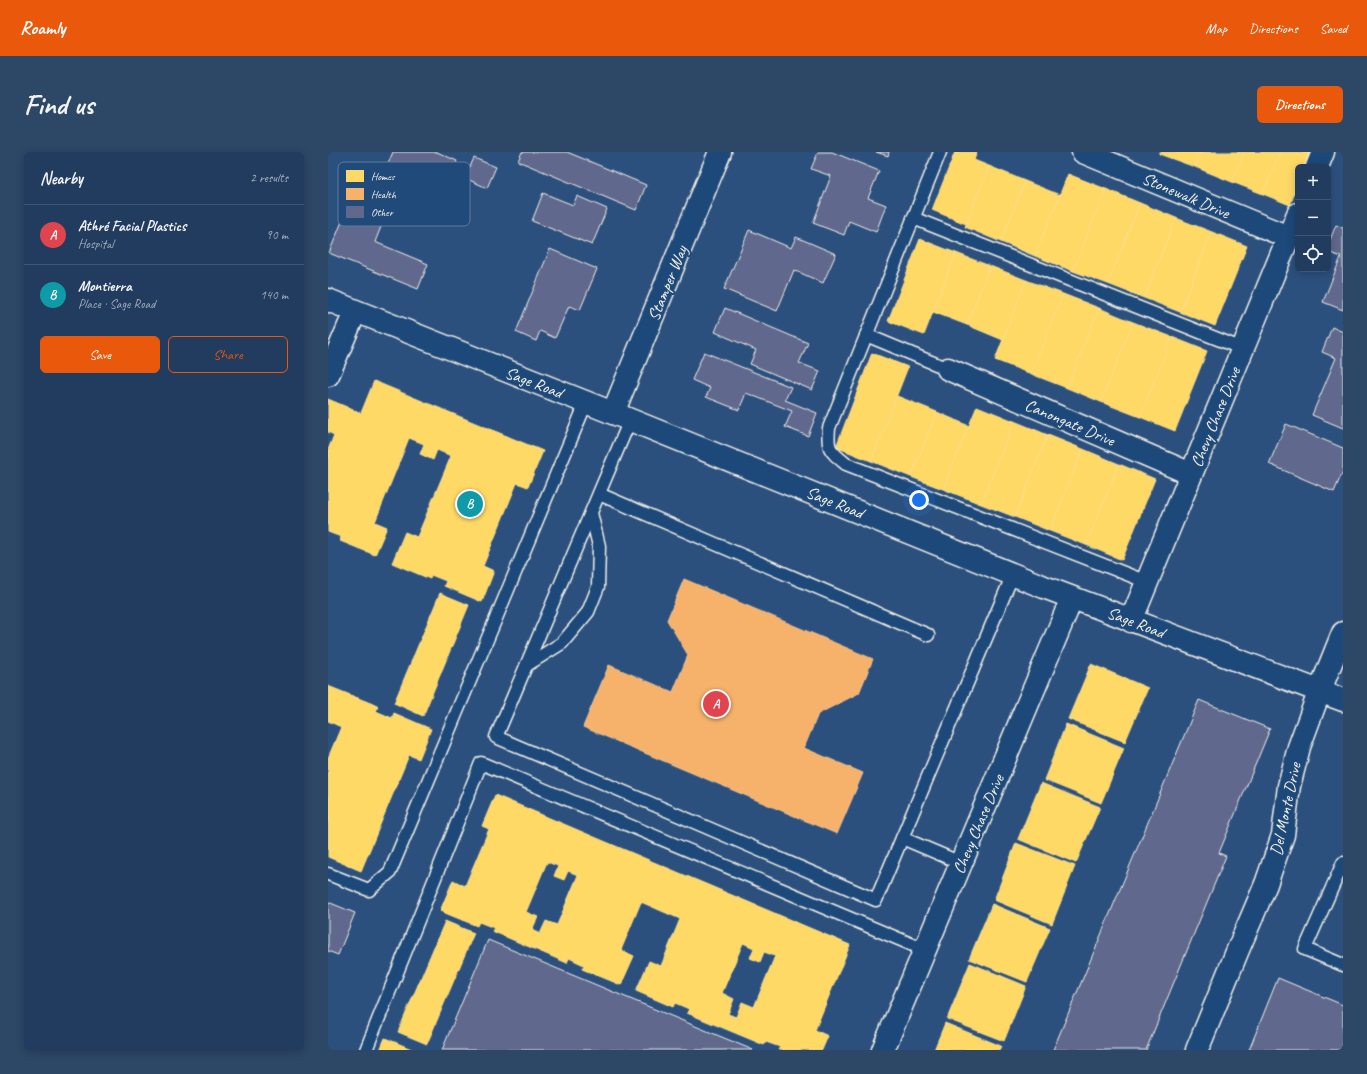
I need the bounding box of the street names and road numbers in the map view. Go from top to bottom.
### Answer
street label: Stonewalk Drive [1139,168,1234,224]
street label: Stamper Way [643,241,692,324]
street label: Sage Road [502,362,569,404]
street label: Chevy Chase Drive [1186,363,1246,470]
street label: Canongate Drive [1022,394,1119,451]
street label: Sage Road [803,482,870,525]
street label: Sage Road [1104,602,1171,644]
street label: Del Monte Drive [1265,759,1306,857]
street label: Chevy Chase Drive [948,770,1009,877]

